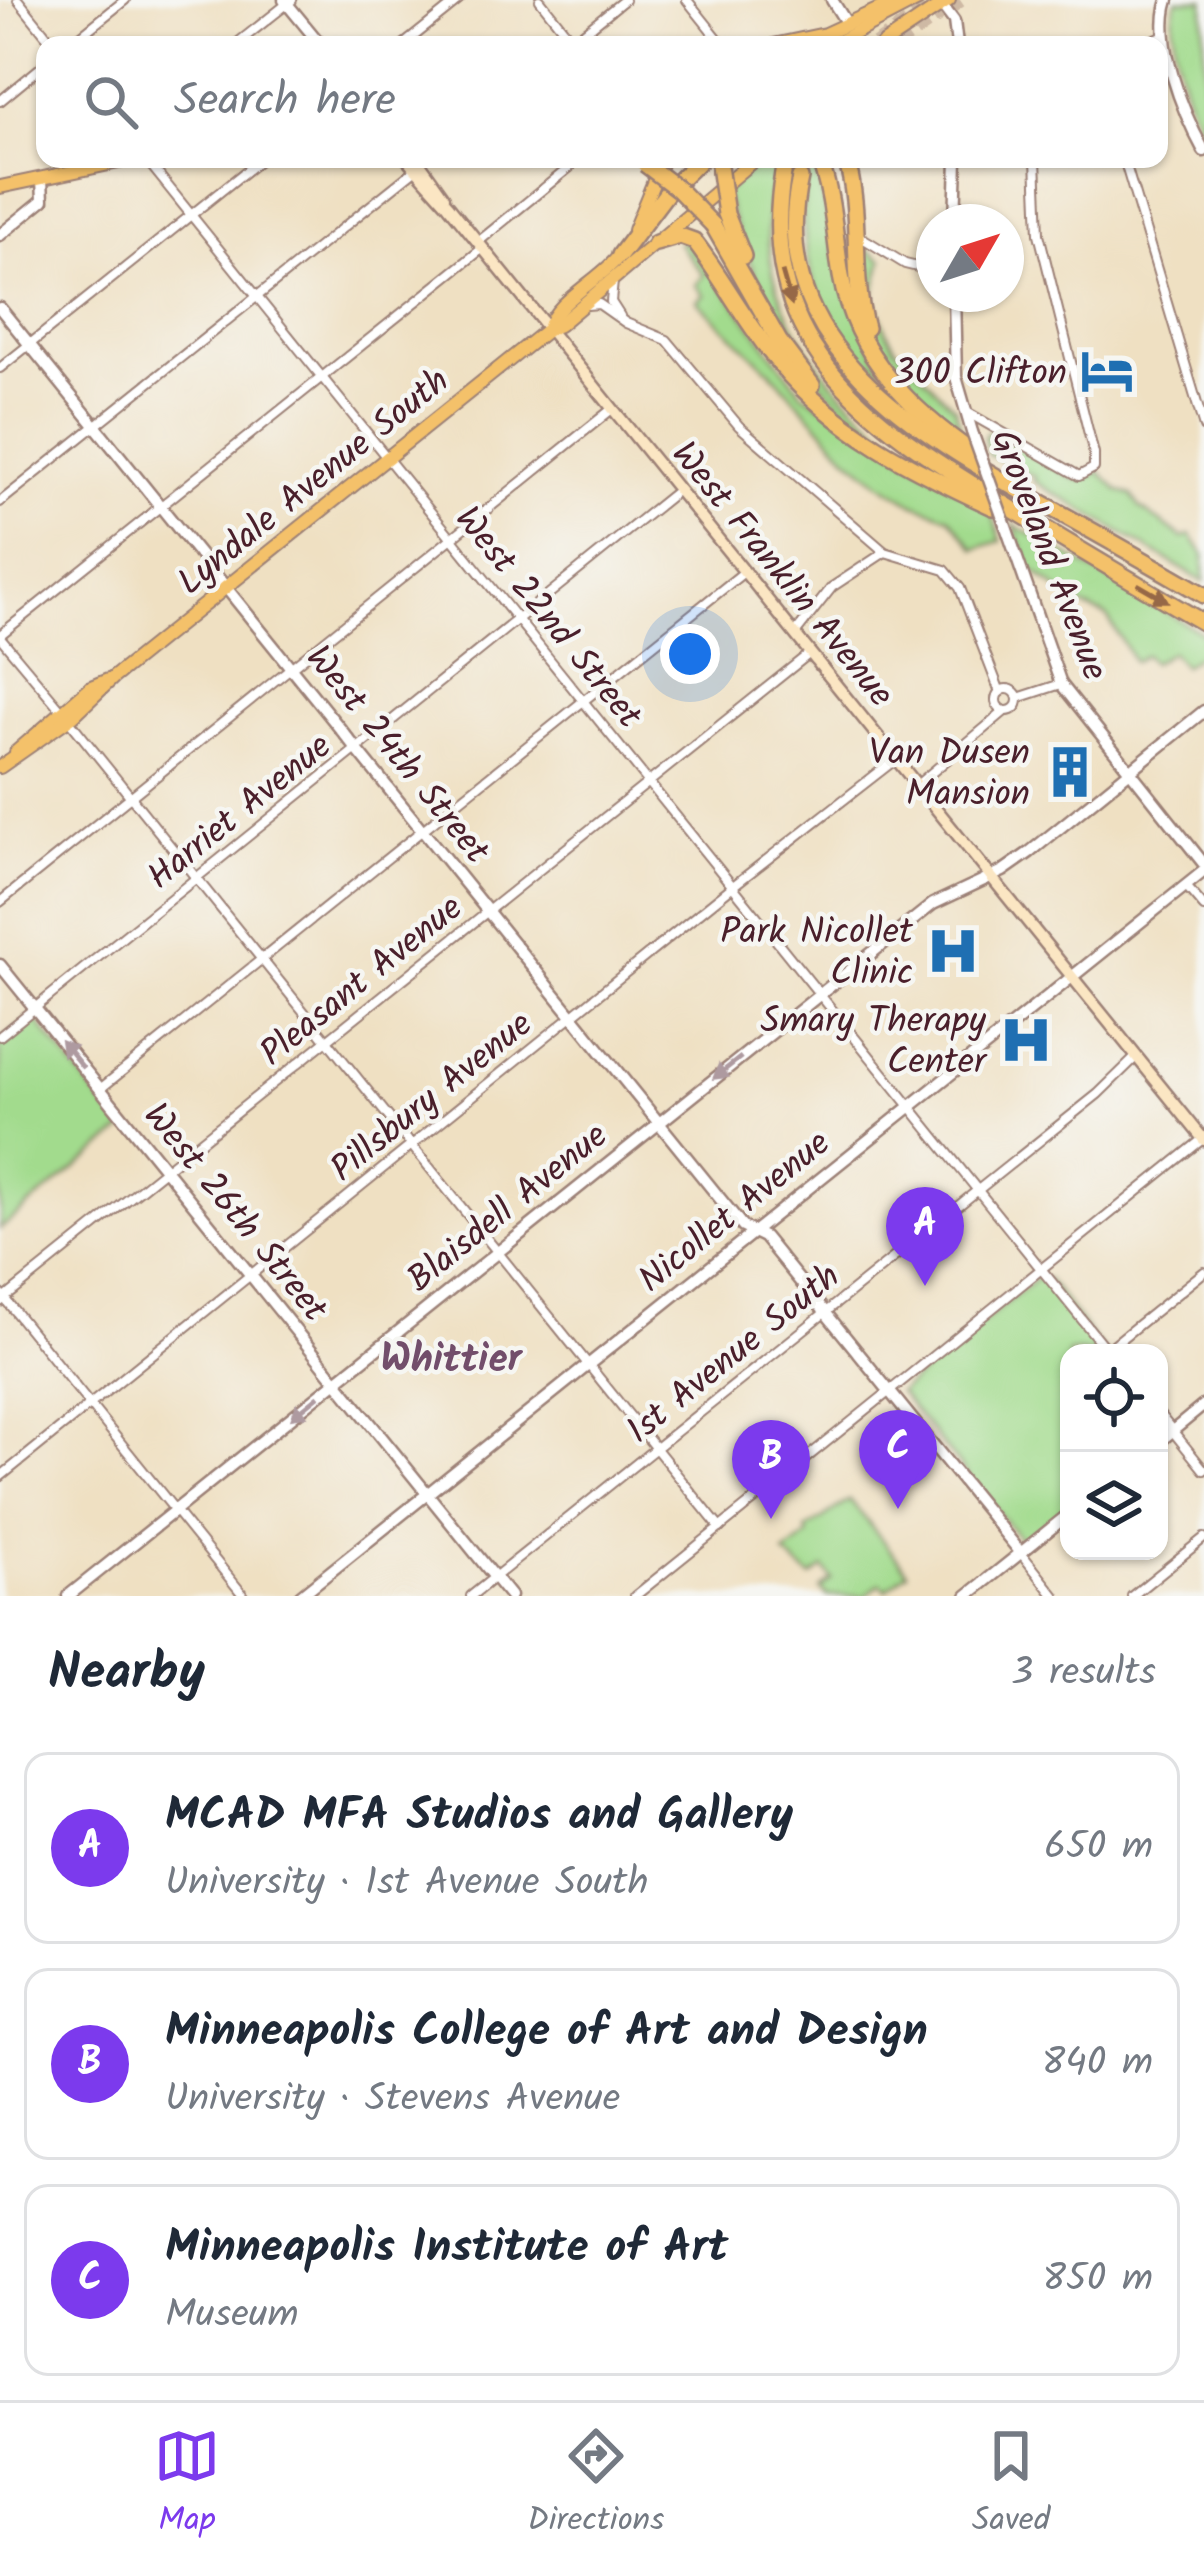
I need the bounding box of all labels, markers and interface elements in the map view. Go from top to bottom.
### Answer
search box [36,36,1168,168]
text: Search here [174,66,396,138]
icon: search [78,69,144,135]
north arrow [916,204,1024,312]
one-way arrow [779,271,797,308]
hotel icon: 300 Clifton [1078,342,1136,400]
place label: 300 Clifton [894,346,1067,403]
street label: Lyndale Avenue South [166,355,463,611]
street label: Groveland Avenue [974,421,1122,689]
street label: West Franklin Avenue [656,430,907,721]
street label: West 22nd Street [439,494,656,743]
one-way arrow [1136,582,1170,603]
your location [660,624,720,684]
street label: West 24th Street [290,633,503,878]
street label: Harriet Avenue [135,720,345,905]
place label: Van Dusen Mansion [869,726,1030,824]
building icon: Van Dusen Mansion [1041,743,1099,801]
street label: Pleasant Avenue [248,882,476,1082]
place label: Park Nicollet Clinic [720,905,914,1003]
hospital icon: Park Nicollet Clinic [924,922,982,980]
place label: Smary Therapy Center [760,994,988,1092]
street label: Pillsbury Avenue [318,998,546,1197]
hospital icon: Smary Therapy Center [997,1011,1055,1069]
one-way arrow [60,1039,85,1070]
one-way arrow [712,1055,743,1080]
street label: West 26th Street [128,1091,341,1336]
street label: Blaisdell Avenue [395,1110,621,1308]
street label: Nicollet Avenue [627,1117,844,1308]
pin: A [886,1187,964,1286]
street label: 1st Avenue South [615,1250,854,1459]
district label: Whittier [380,1330,523,1392]
map controls [1060,1344,1168,1560]
button: locate [1060,1344,1168,1452]
one-way arrow [290,1393,321,1419]
pin: C [859,1410,937,1509]
pin: B [732,1420,810,1519]
button: layers [1060,1452,1168,1560]
text: Nearby [48,1634,205,1715]
text: 3 results [1011,1643,1156,1705]
text: MCAD MFA Studios and Gallery [165,1781,793,1853]
text: A [78,1817,102,1879]
text: 650 m [1044,1817,1153,1879]
text: University · 1st Avenue South [165,1853,648,1915]
text: Minneapolis College of Art and Design [165,1997,928,2069]
text: B [78,2033,102,2095]
text: 840 m [1042,2033,1153,2095]
text: University · Stevens Avenue [165,2069,620,2131]
text: Minneapolis Institute of Art [165,2213,728,2285]
text: C [78,2249,102,2311]
text: 850 m [1042,2249,1153,2311]
text: Museum [165,2285,299,2347]
tab: Map [154,2423,220,2548]
tab: Directions [527,2423,664,2548]
tab: Saved [972,2423,1050,2548]

